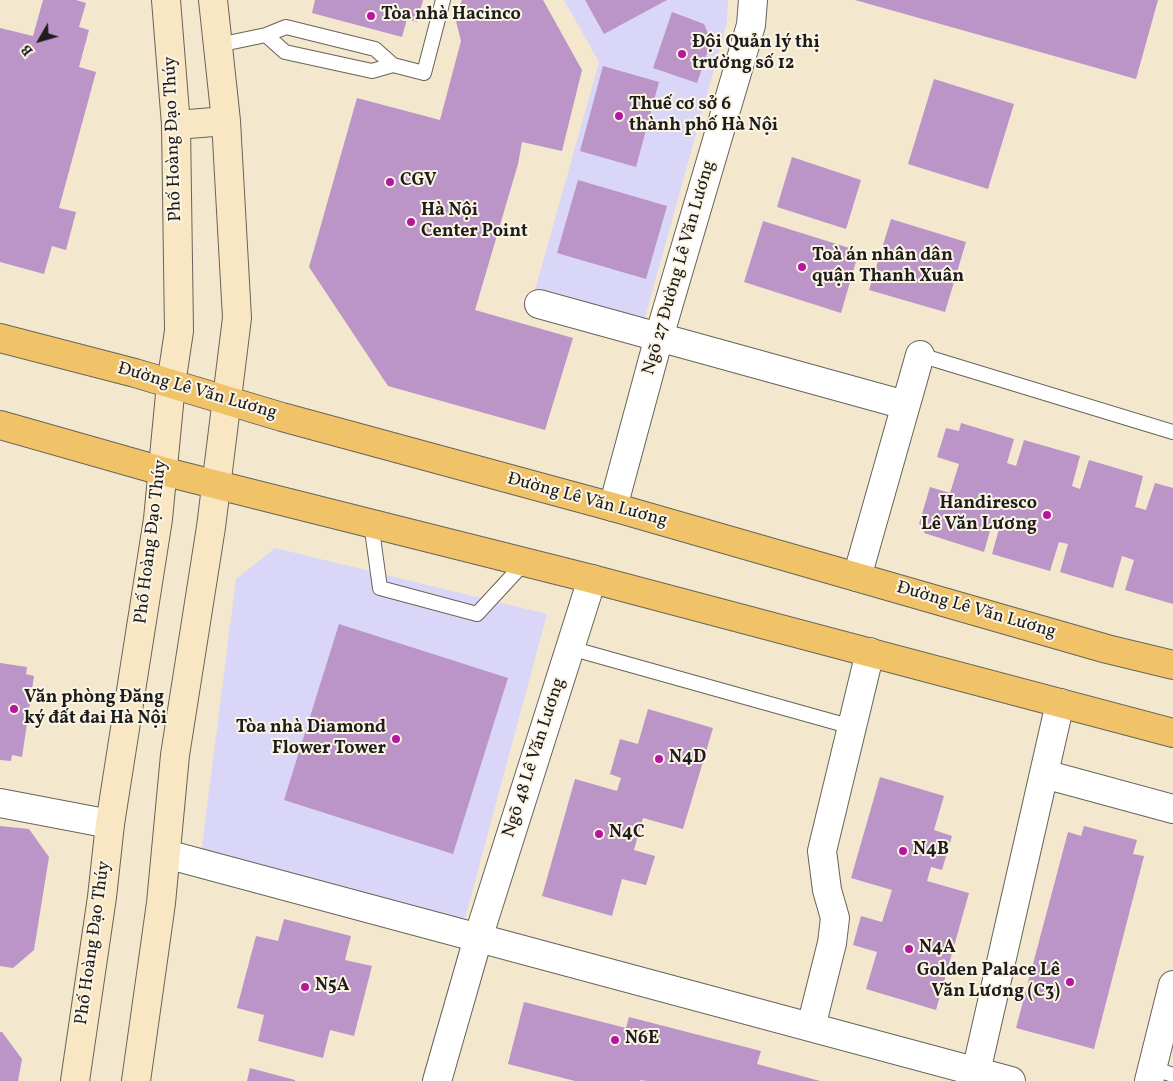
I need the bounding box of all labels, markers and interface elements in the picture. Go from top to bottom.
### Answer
place label: Tòa nhà Hacinco [381,5,521,27]
marker: Tòa nhà Hacinco [365,10,377,22]
north arrow [15,15,65,65]
place label: Đội Quản lý thị trường số 12 [692,33,820,76]
text: B [17,40,38,59]
marker: Đội Quản lý thị trường số 12 [676,48,688,60]
street label: Phố Hoàng Đạo Thúy [160,56,188,222]
place label: Thuế cơ sở 6 thành phố Hà Nội [629,95,778,138]
marker: Thuế cơ sở 6 thành phố Hà Nội [613,110,625,122]
street label: Ngõ 27 Đường Lê Văn Lương [639,158,721,378]
place label: CGV [400,171,437,193]
marker: CGV [384,176,396,188]
place label: Hà Nội Center Point [421,201,528,243]
marker: Hà Nội Center Point [405,216,417,228]
place label: Toà án nhân dân quận Thanh Xuân [812,246,964,288]
marker: Toà án nhân dân quận Thanh Xuân [796,261,808,273]
street label: Đường Lê Văn Lương [115,359,279,425]
street label: Phố Hoàng Đạo Thúy [131,459,173,625]
street label: Đường Lê Văn Lương [505,469,669,533]
place label: Handiresco Lê Văn Lương [921,494,1037,536]
marker: Handiresco Lê Văn Lương [1041,509,1053,521]
street label: Đường Lê Văn Lương [894,578,1058,644]
street label: Ngõ 48 Lê Văn Lương [499,675,571,841]
place label: Văn phòng Đăng ký đất đai Hà Nội [24,688,167,731]
marker: Văn phòng Đăng ký đất đai Hà Nội [8,703,20,715]
place label: Tòa nhà Diamond Flower Tower [236,718,386,761]
marker: Tòa nhà Diamond Flower Tower [390,733,402,745]
place label: N4D [669,748,706,770]
marker: N4D [653,753,665,765]
place label: N4C [609,823,645,845]
marker: N4C [593,828,605,840]
place label: N4B [913,840,949,862]
marker: N4B [897,845,909,857]
street label: Phố Hoàng Đạo Thúy [72,860,116,1026]
place label: N4A [919,938,956,960]
marker: N4A [903,943,915,955]
place label: Golden Palace Lê Văn Lương (C3) [917,961,1060,1004]
place label: N5A [315,976,350,998]
marker: Golden Palace Lê Văn Lương (C3) [1064,976,1076,988]
marker: N5A [299,981,311,993]
place label: N6E [625,1029,659,1051]
marker: N6E [609,1034,621,1046]

